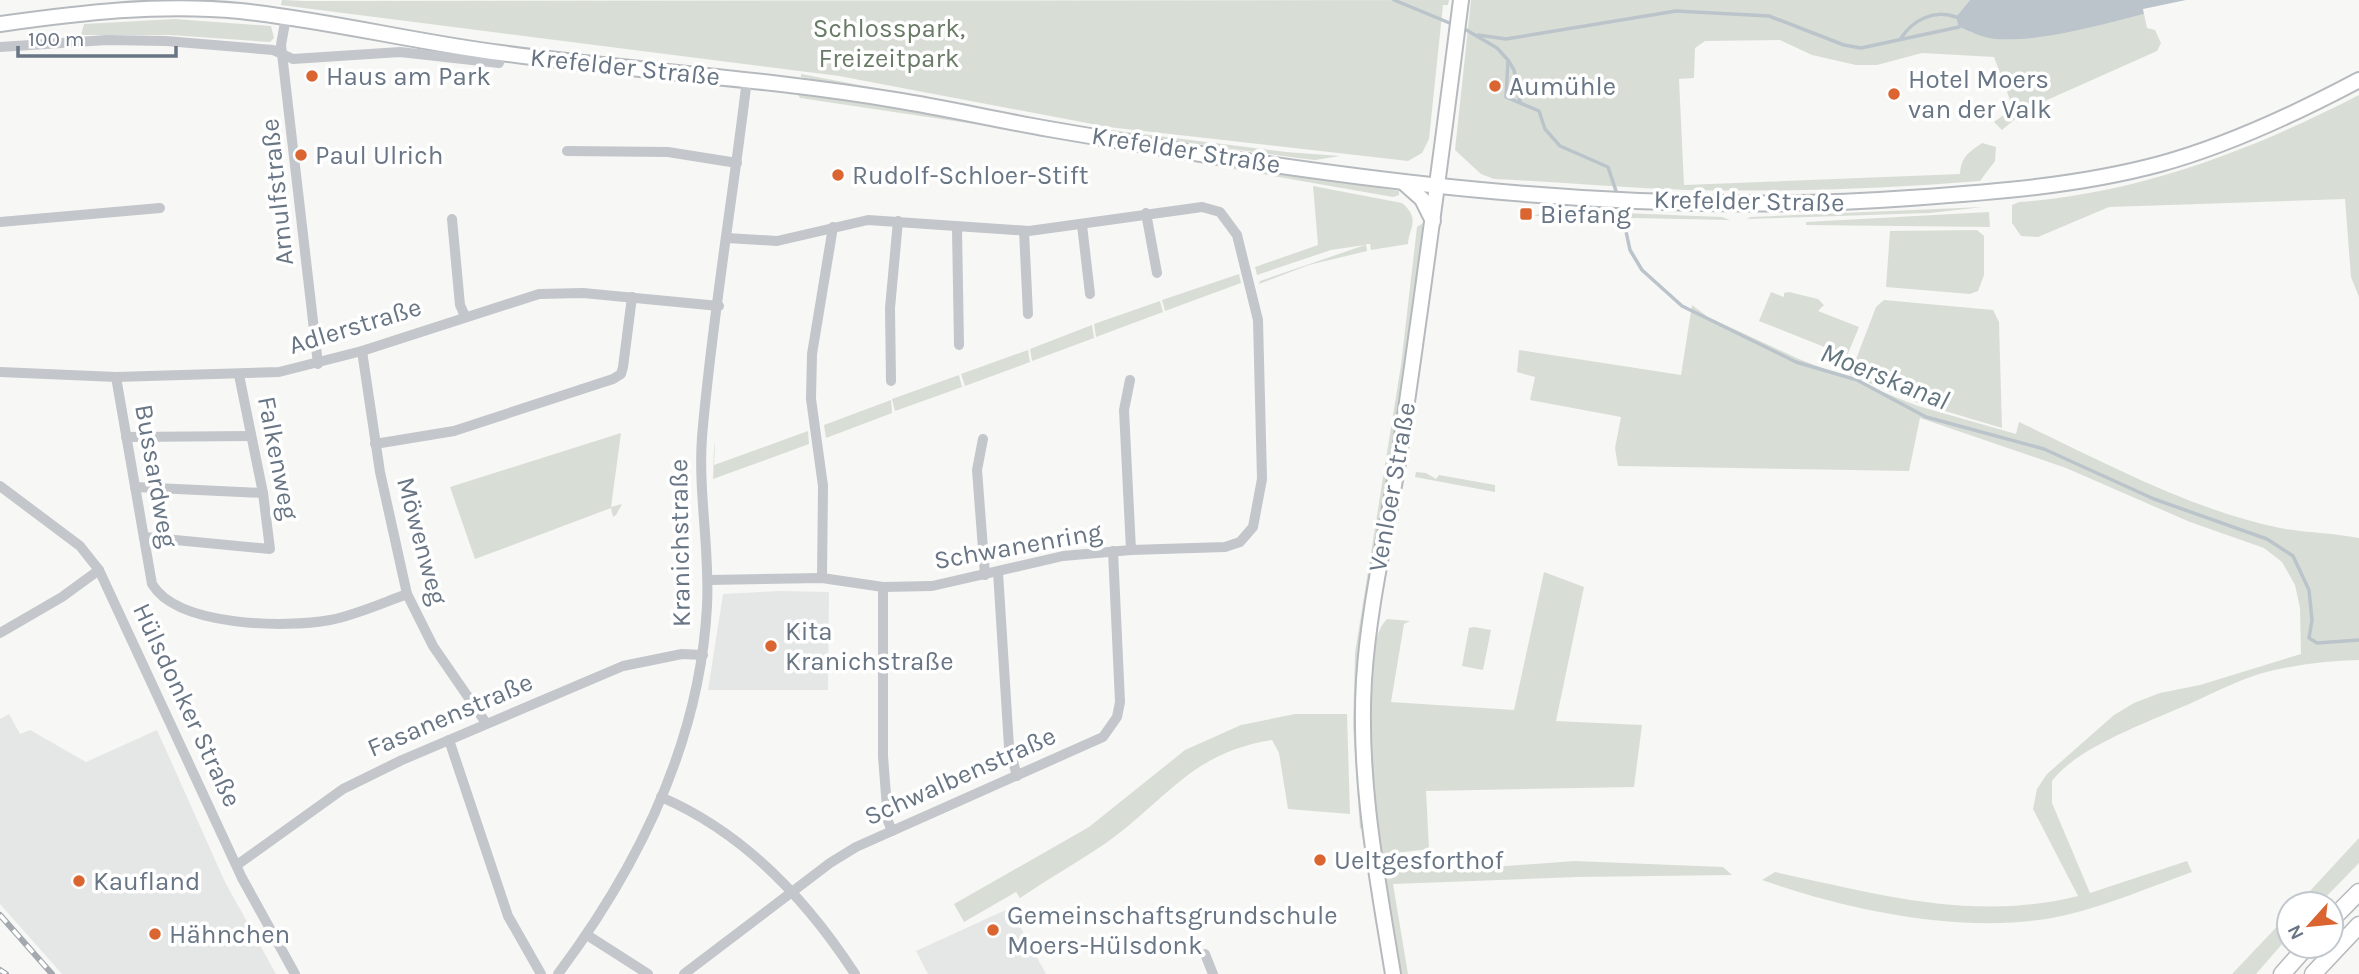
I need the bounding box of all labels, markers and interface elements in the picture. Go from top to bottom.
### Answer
park label: Schlosspark, Freizeitpark [813,13,965,74]
scale bar [18,14,175,58]
text: 100 m [28,27,85,51]
street label: Krefelder Straße [528,42,722,92]
place label: Haus am Park [326,61,491,92]
place label: Hotel Moers van der Valk [1908,64,2052,125]
marker: Haus am Park [304,68,320,84]
place label: Aumühle [1509,71,1616,102]
marker: Aumühle [1487,78,1503,94]
marker: Hotel Moers van der Valk [1886,86,1902,102]
street label: Arnulfstraße [254,117,300,267]
street label: Krefelder Straße [1089,120,1283,180]
place label: Paul Ulrich [315,140,443,171]
marker: Paul Ulrich [293,147,309,163]
place label: Rudolf-Schloer-Stift [852,160,1089,191]
marker: Rudolf-Schloer-Stift [830,167,846,183]
street label: Krefelder Straße [1653,184,1845,218]
place label: Biefang [1540,199,1631,230]
marker: Biefang [1518,206,1534,222]
street label: Adlerstraße [285,291,425,361]
water label: Moerskanal [1816,335,1954,417]
street label: Falkenweg [251,394,305,523]
street label: Venloer Straße [1362,400,1422,574]
street label: Bussardweg [128,402,184,551]
street label: Kranichstraße [663,458,697,628]
street label: Möwenweg [390,474,454,609]
street label: Schwanenring [931,516,1105,576]
street label: Hülsdonker Straße [126,598,248,812]
place label: Kita Kranichstraße [785,616,954,677]
marker: Kita Kranichstraße [763,638,779,654]
street label: Fasanenstraße [363,666,537,764]
street label: Schwalbenstraße [860,720,1060,832]
place label: Ueltgesforthof [1334,845,1505,876]
marker: Ueltgesforthof [1312,852,1328,868]
place label: Kaufland [93,866,200,897]
marker: Kaufland [71,873,87,889]
north arrow [2275,890,2345,960]
place label: Gemeinschaftsgrundschule Moers-Hülsdonk [1007,900,1338,961]
place label: Hähnchen [169,919,290,950]
text: N [2283,921,2309,943]
marker: Gemeinschaftsgrundschule Moers-Hülsdonk [985,922,1001,938]
marker: Hähnchen [147,926,163,942]

